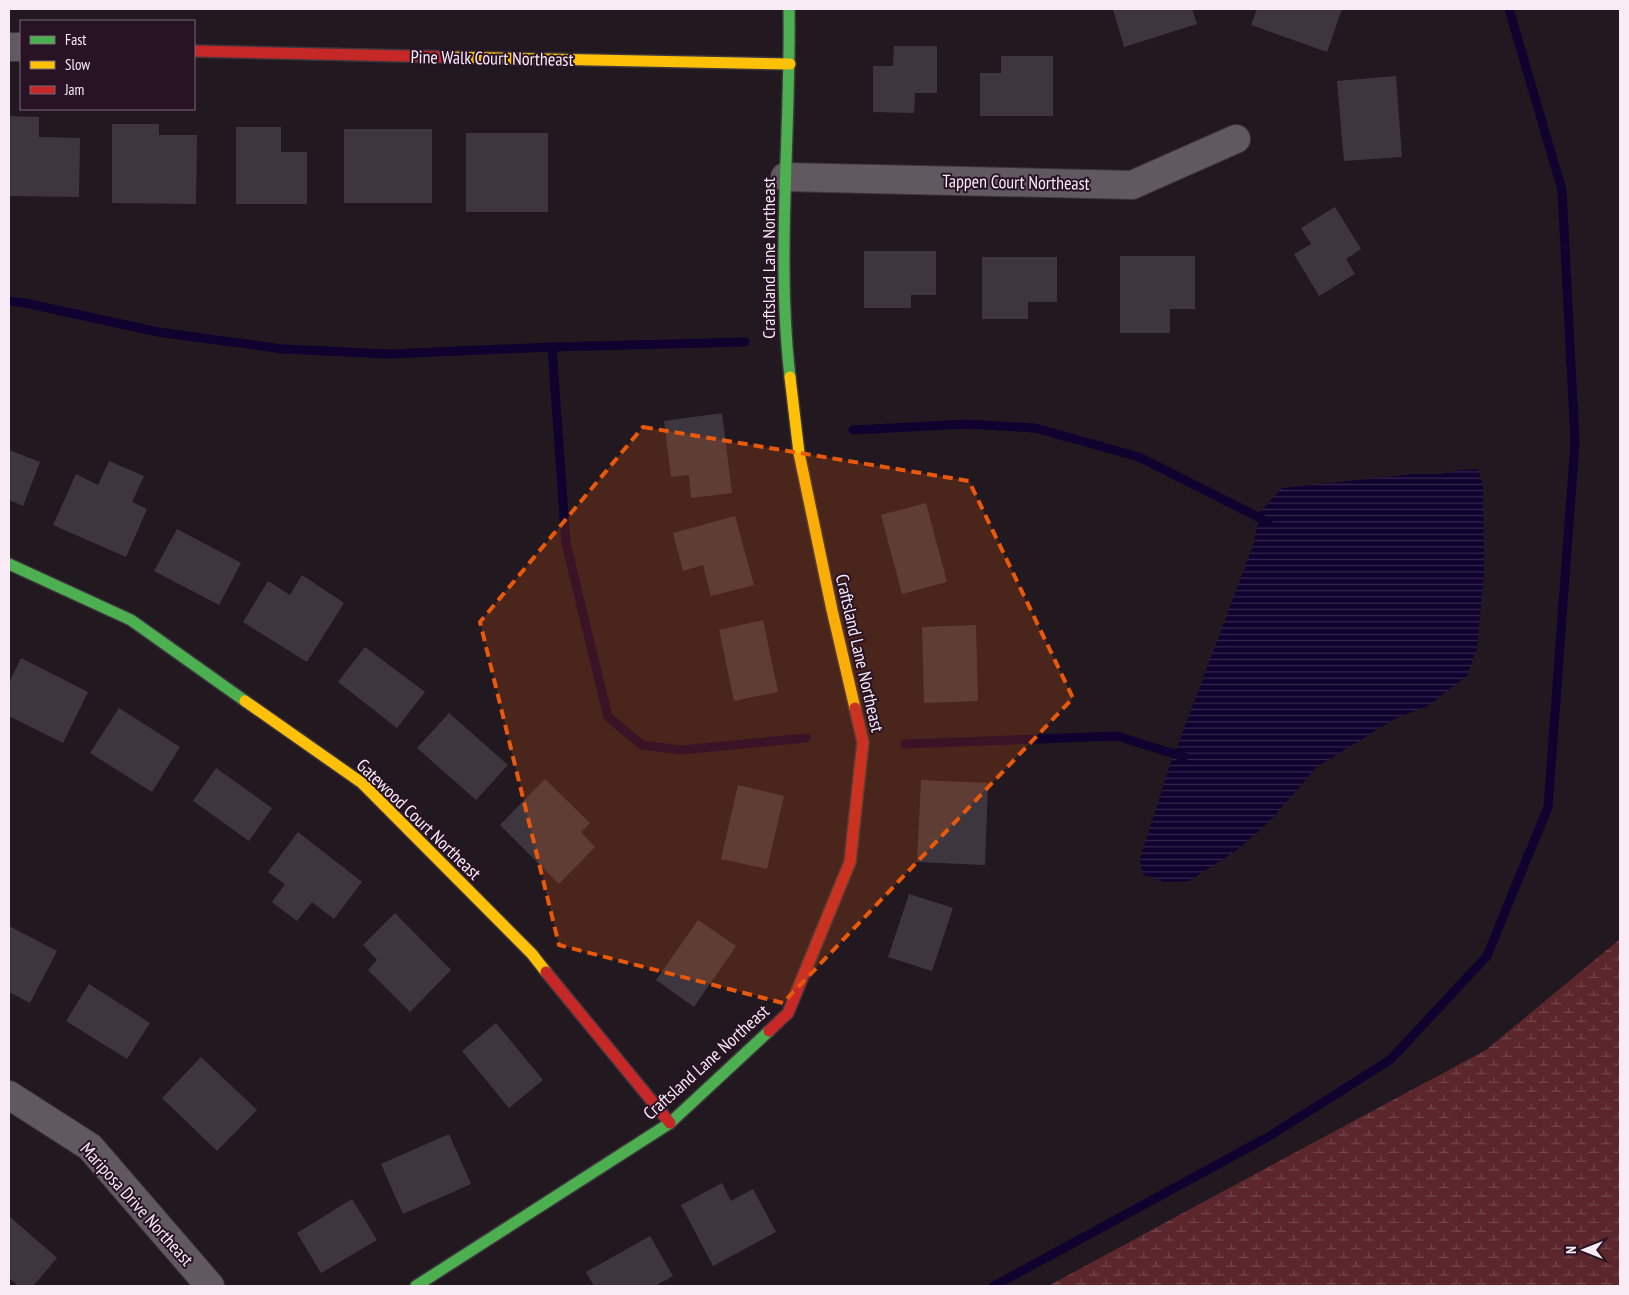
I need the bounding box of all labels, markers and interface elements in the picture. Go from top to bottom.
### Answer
legend [20,20,195,110]
text: Fast [65,30,86,49]
street label: Pine Walk Court Northeast [410,45,574,71]
text: Slow [65,55,90,74]
text: Jam [64,80,84,99]
street label: Tappen Court Northeast [942,169,1090,195]
street label: Craftsland Lane Northeast [757,177,780,339]
street label: Craftsland Lane Northeast [831,572,889,734]
street label: Gatewood Court Northeast [352,754,486,884]
street label: Craftsland Lane Northeast [638,999,774,1125]
street label: Mariposa Drive Northeast [76,1138,198,1270]
north arrow [1559,1225,1609,1275]
text: N [1562,1246,1580,1254]

